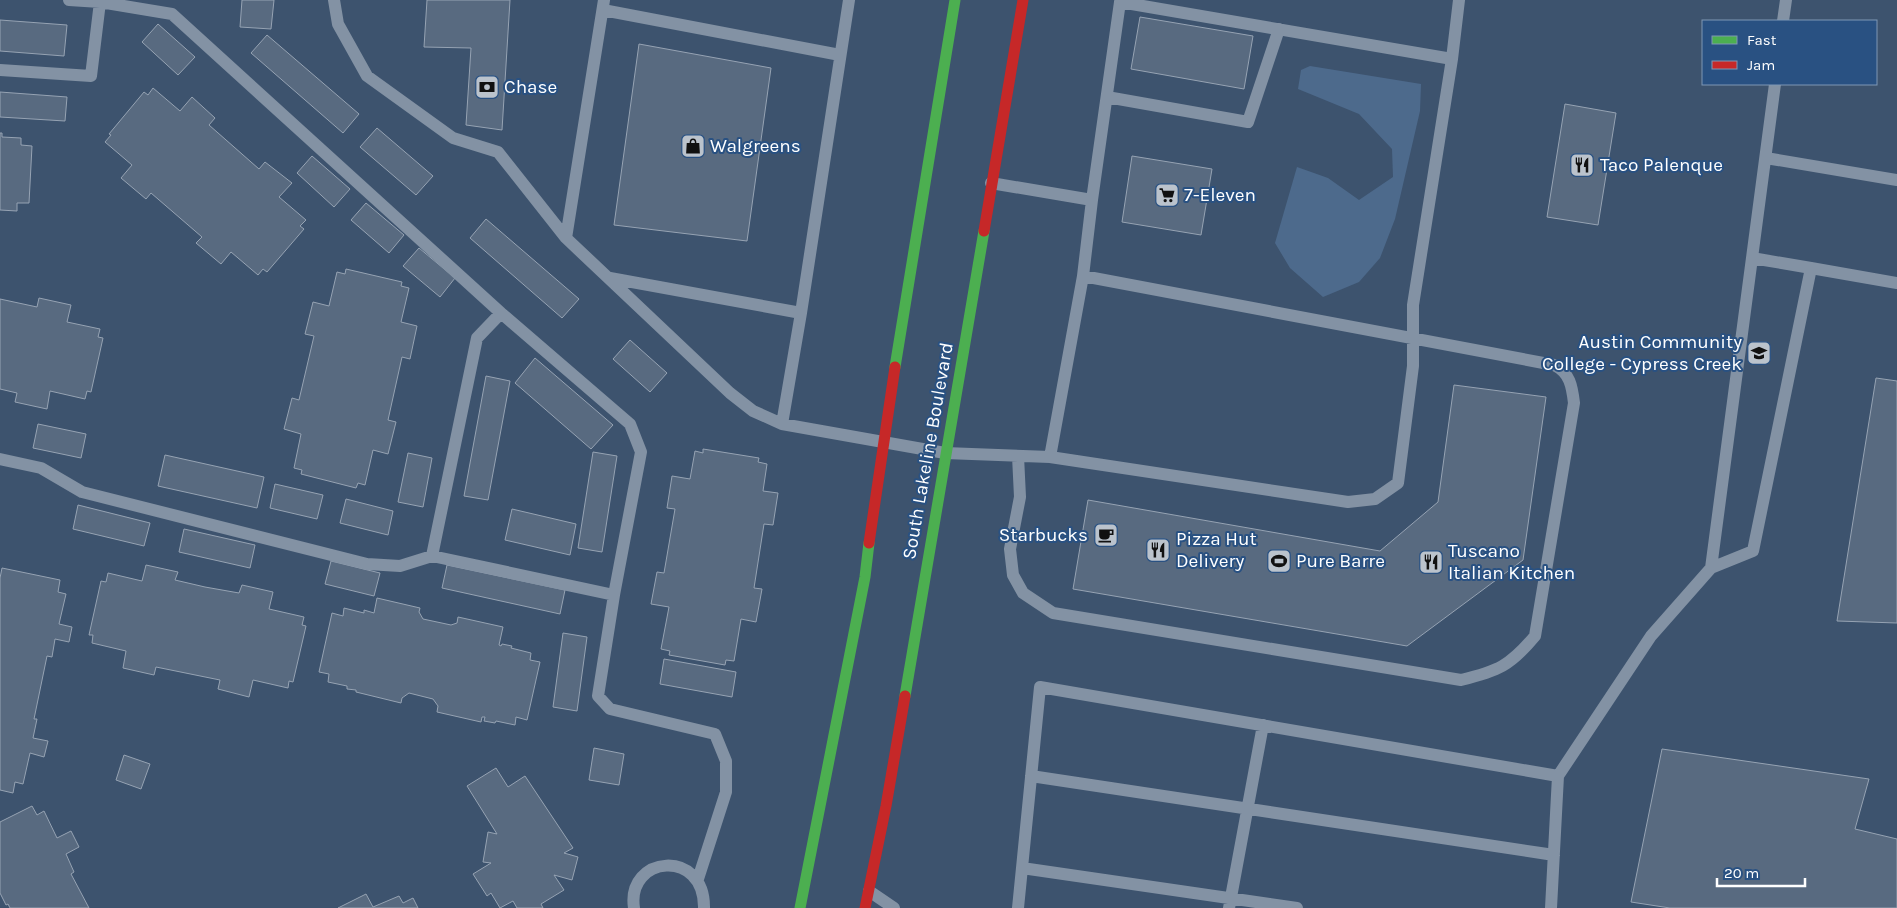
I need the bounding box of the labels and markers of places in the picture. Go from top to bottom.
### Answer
bank icon: Chase [474,74,500,100]
place label: Chase [504,76,557,98]
shop icon: Walgreens [680,133,706,159]
place label: Walgreens [710,135,801,157]
restaurant icon: Taco Palenque [1569,152,1595,178]
place label: Taco Palenque [1600,154,1723,176]
supermarket icon: 7-Eleven [1154,182,1180,208]
place label: 7-Eleven [1184,184,1256,206]
place label: Austin Community College - Cypress Creek [1542,331,1742,375]
school or university icon: Austin Community College - Cypress Creek [1746,340,1772,366]
cafe icon: Starbucks [1093,522,1119,548]
place label: Starbucks [999,524,1088,546]
place label: Pizza Hut Delivery [1176,528,1257,572]
restaurant icon: Pizza Hut Delivery [1145,537,1171,563]
place label: Tuscano Italian Kitchen [1448,540,1575,584]
sports icon: Pure Barre [1266,548,1292,574]
restaurant icon: Tuscano Italian Kitchen [1418,549,1444,575]
place label: Pure Barre [1296,550,1385,572]

